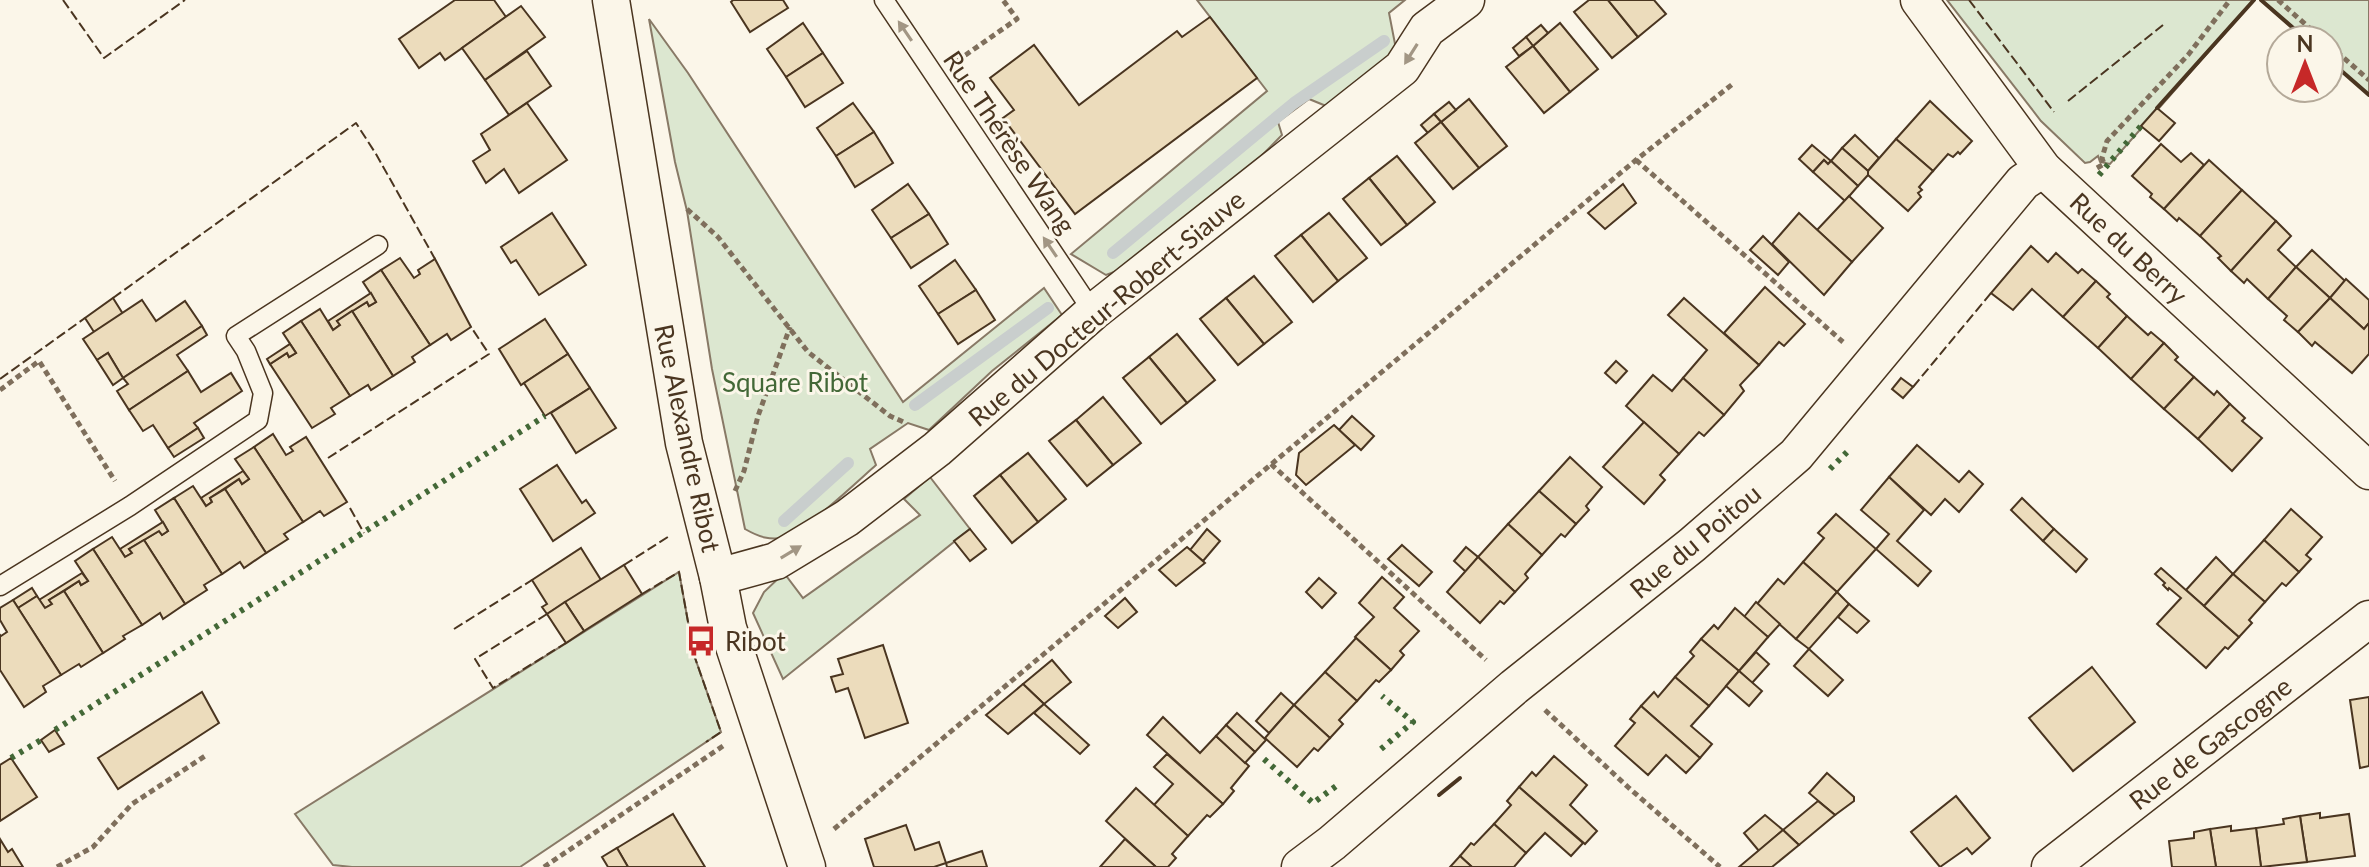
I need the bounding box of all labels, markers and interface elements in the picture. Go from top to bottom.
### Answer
one-way arrow [898,20,913,42]
north arrow [2265,24,2345,104]
text: N [2297,30,2313,57]
one-way arrow [1404,43,1418,65]
street label: Rue Thérèse Wang [937,45,1083,239]
street label: Rue du Docteur-Robert-Siauve [961,183,1251,433]
street label: Rue du Berry [2064,185,2195,311]
one-way arrow [1043,236,1057,258]
street label: Rue Alexandre Ribot [648,321,728,555]
park label: Square Ribot [722,366,869,398]
street label: Rue du Poitou [1623,477,1767,605]
one-way arrow [780,545,802,559]
bus stop icon: Ribot [684,624,718,658]
place label: Ribot [725,625,786,657]
street label: Rue de Gascogne [2122,670,2298,816]

